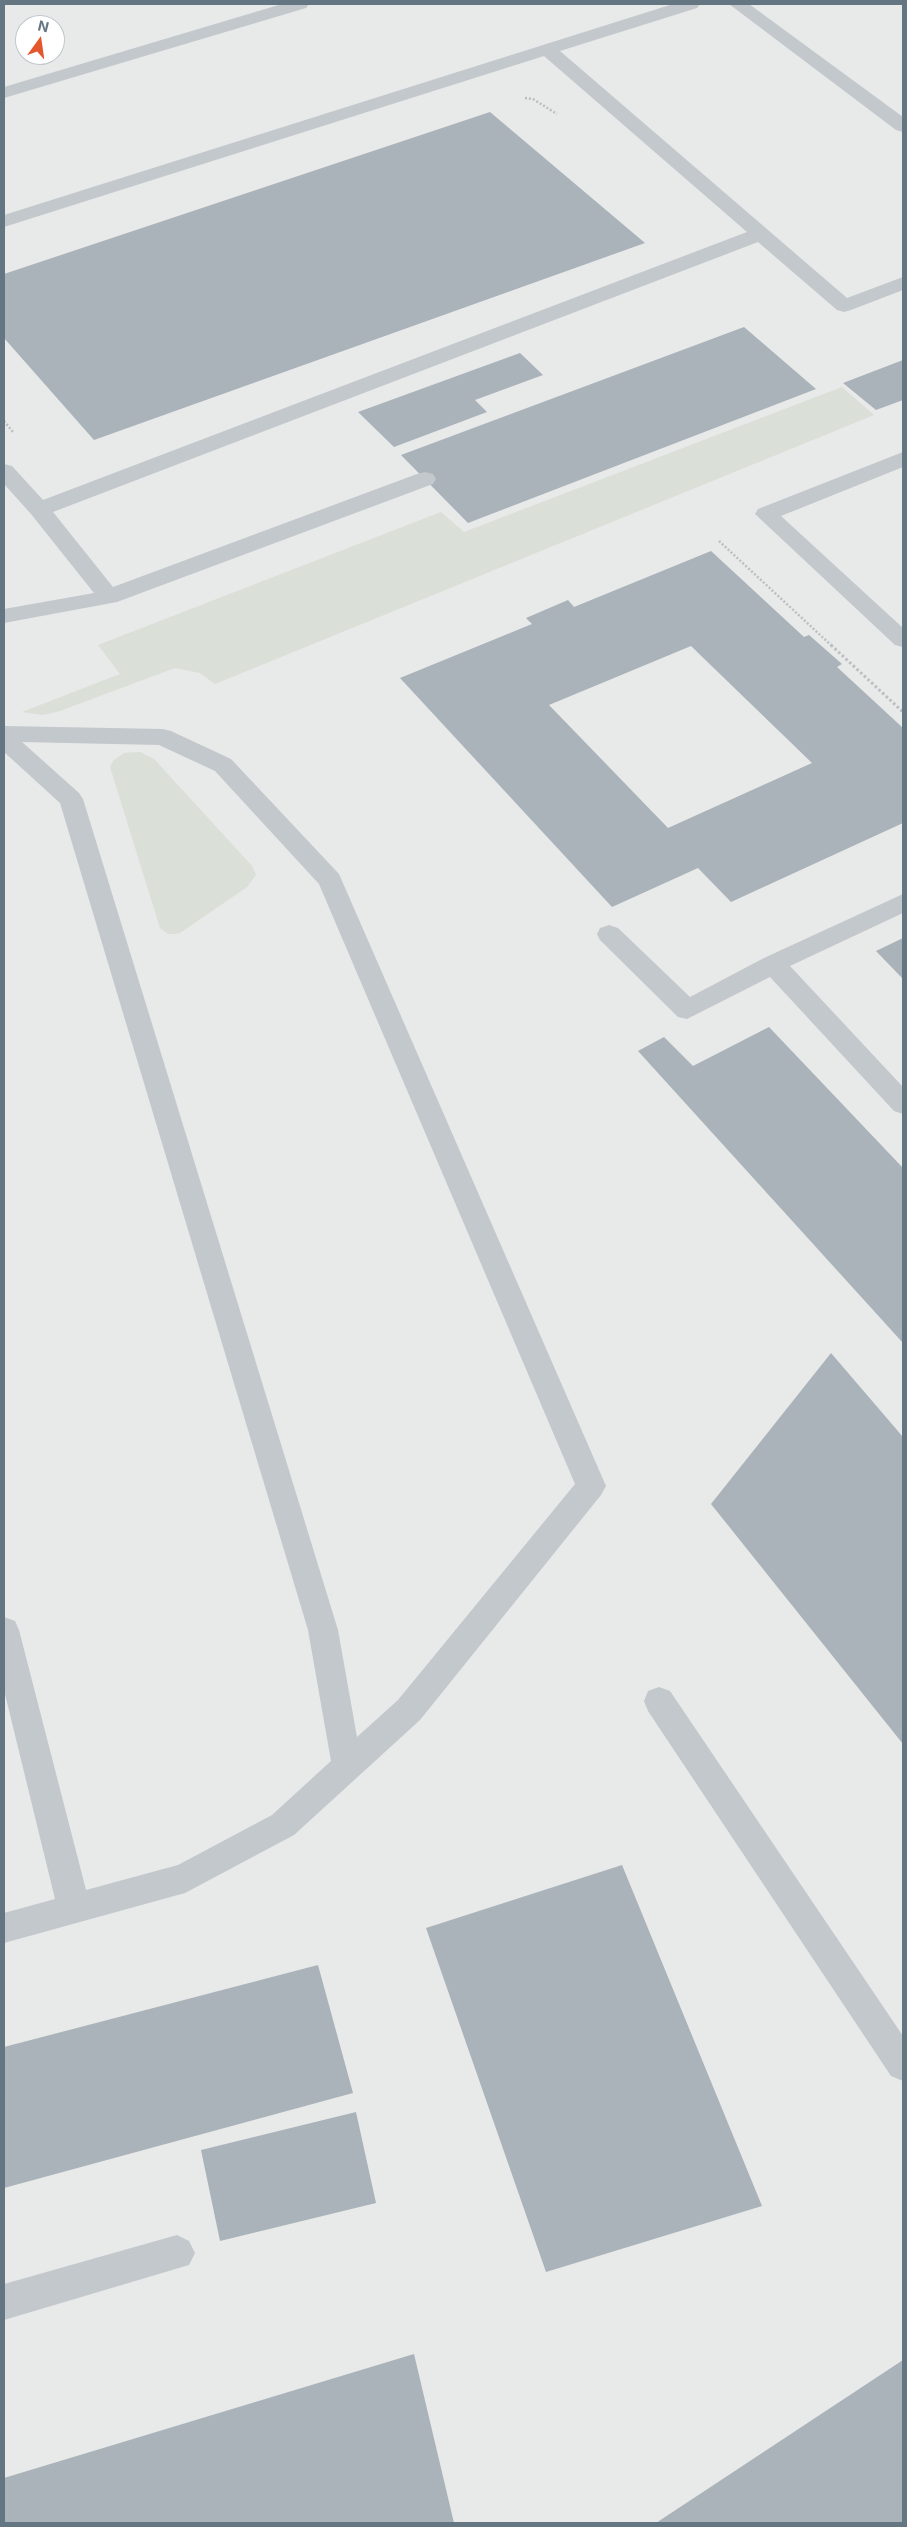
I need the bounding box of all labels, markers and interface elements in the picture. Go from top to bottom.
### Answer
north arrow [15,15,65,65]
text: N [36,16,51,35]

